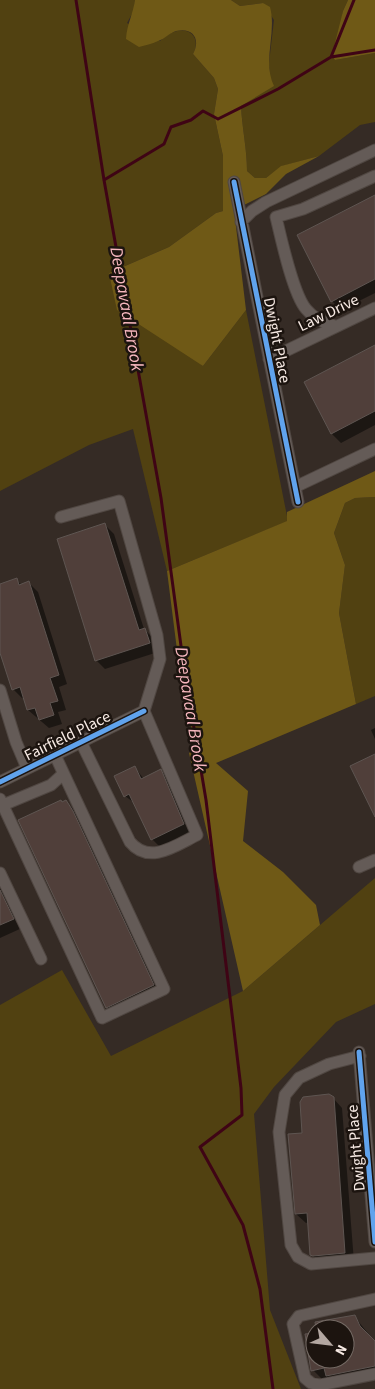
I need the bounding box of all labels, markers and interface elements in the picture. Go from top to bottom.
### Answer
water label: Deepavaal Brook [103,245,150,374]
street label: Law Drive [294,289,363,337]
street label: Dwight Place [258,296,296,385]
water label: Deepavaal Brook [168,645,213,774]
street label: Fairfield Place [20,705,114,766]
street label: Dwight Place [341,1104,371,1192]
north arrow [305,1319,355,1369]
text: N [330,1341,352,1358]

